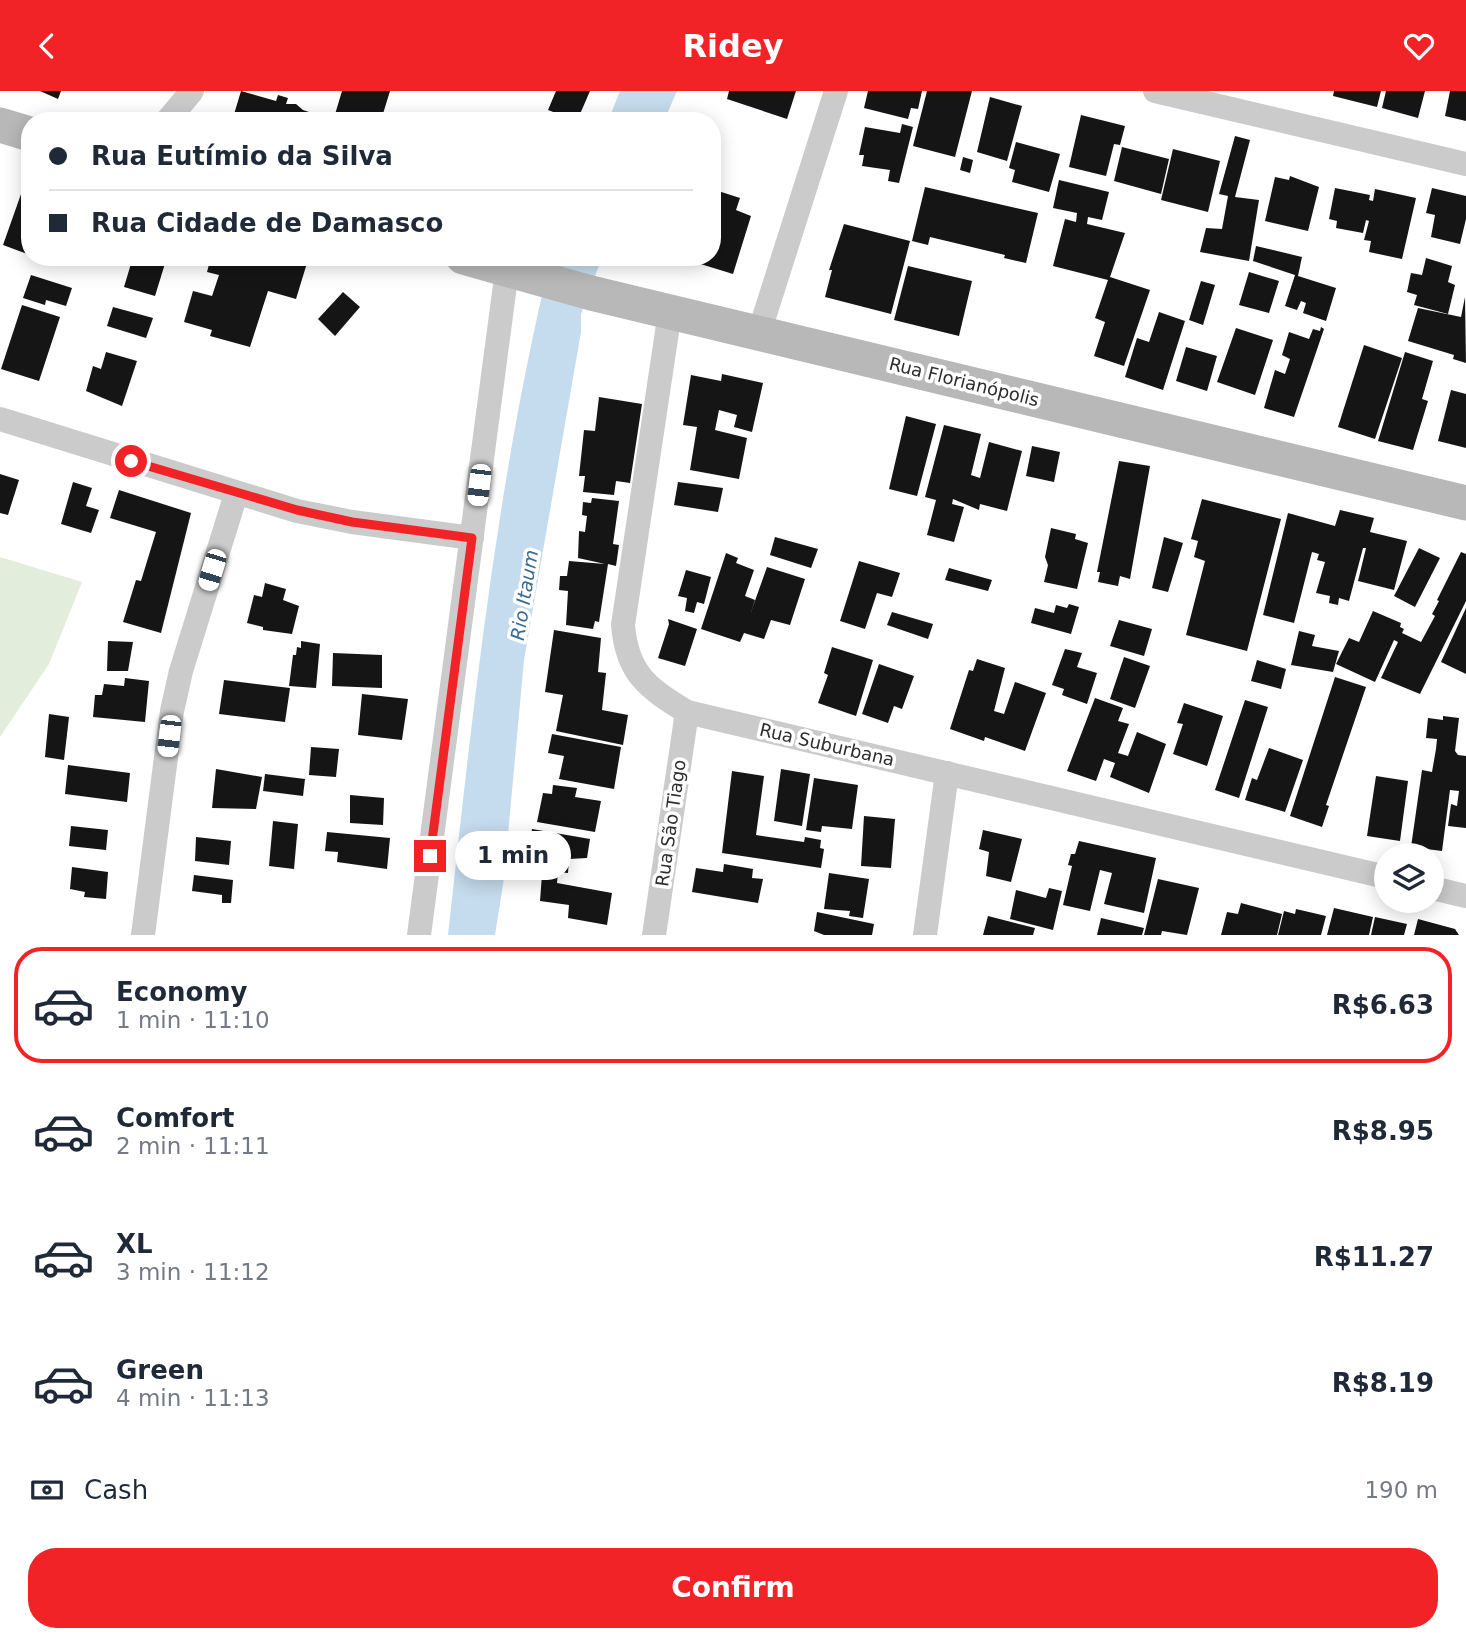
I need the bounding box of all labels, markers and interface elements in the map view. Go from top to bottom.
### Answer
icon: back [28,27,66,65]
text: Ridey [682,27,784,65]
icon: heart [1400,27,1438,65]
text: Rua Eutímio da Silva [91,141,393,171]
text: Rua Cidade de Damasco [91,208,443,238]
street label: Rua Florianópolis [887,353,1041,410]
route start [115,445,147,477]
car [467,463,492,507]
car [196,547,229,593]
water label: Rio Itaum [506,548,542,642]
car [157,714,182,758]
street label: Rua Suburbana [758,719,897,770]
street label: Rua São Tiago [651,758,690,888]
callout: 1 min [454,831,570,881]
route end [414,840,446,872]
text: 1 min [477,842,549,868]
map controls [1374,843,1444,913]
button: layers [1374,843,1444,913]
icon: car [32,974,95,1037]
text: Economy [116,977,247,1007]
text: R$6.63 [1332,990,1434,1020]
text: 1 min · 11:10 [116,1007,270,1033]
icon: car [32,1100,95,1163]
text: Comfort [116,1103,234,1133]
text: R$8.95 [1332,1116,1434,1146]
text: 2 min · 11:11 [116,1133,270,1159]
icon: car [32,1226,95,1289]
text: XL [116,1229,153,1259]
text: R$11.27 [1314,1242,1434,1272]
text: 3 min · 11:12 [116,1259,270,1285]
icon: car [32,1352,95,1415]
text: Green [116,1355,204,1385]
text: R$8.19 [1332,1368,1434,1398]
text: 4 min · 11:13 [116,1385,270,1411]
icon: cash [28,1471,66,1509]
text: Cash [84,1475,148,1505]
text: 190 m [1364,1477,1438,1503]
button: Confirm [28,1548,1438,1628]

